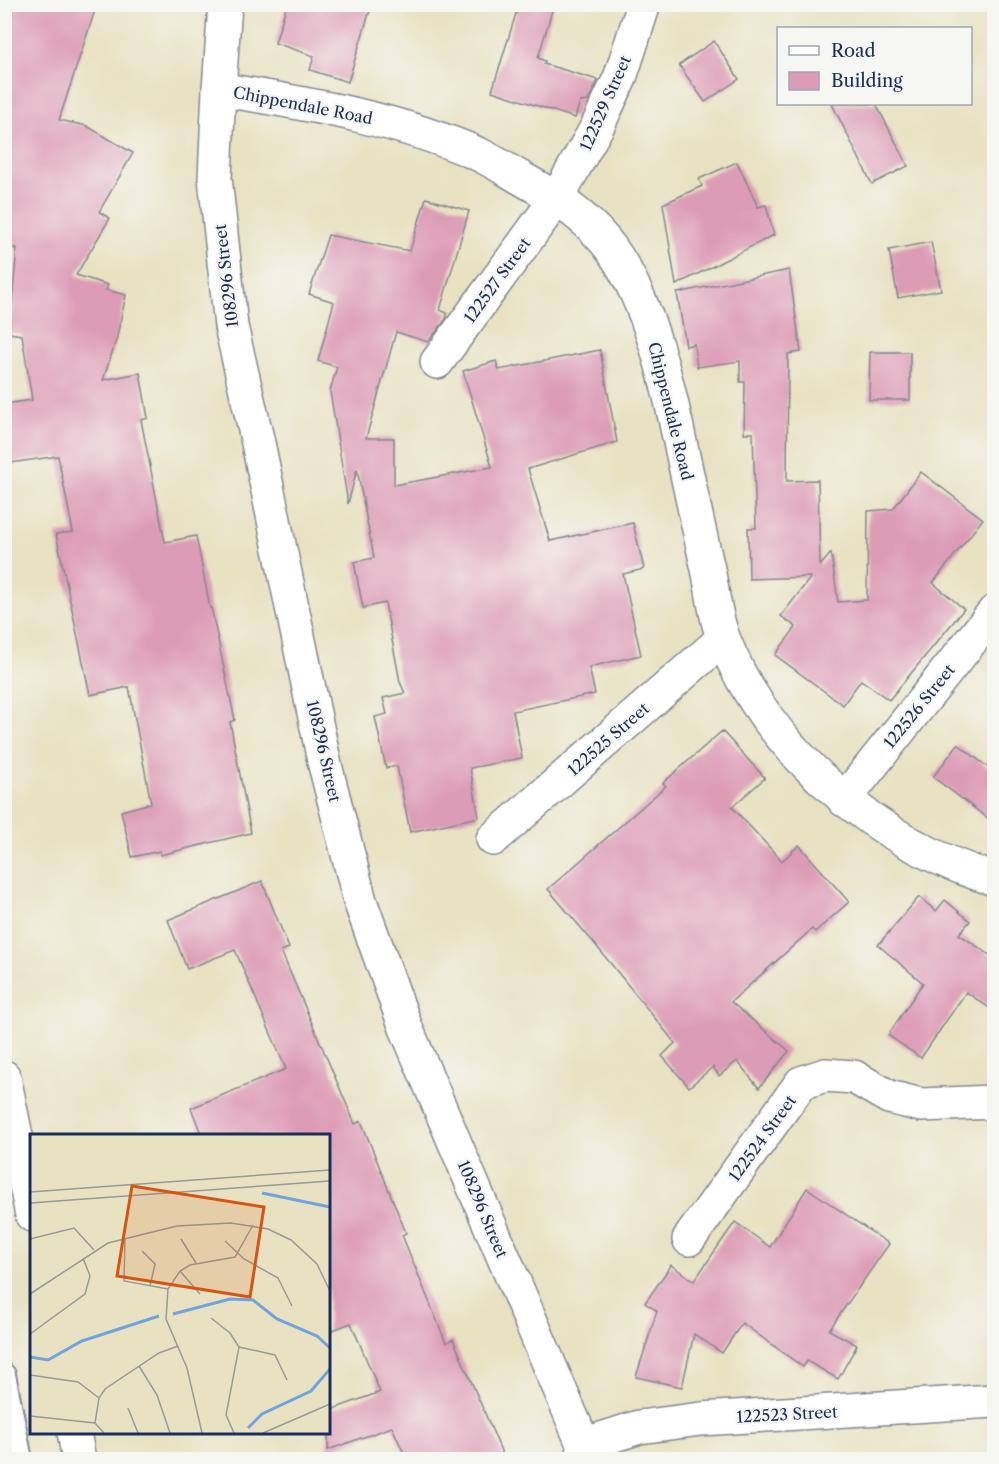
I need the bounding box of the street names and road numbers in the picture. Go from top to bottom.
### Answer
street label: 122529 Street [575,52,635,154]
street label: Chippendale Road [232,82,375,128]
street label: 108296 Street [210,223,242,329]
street label: 122527 Street [459,233,535,327]
street label: Chippendale Road [644,340,698,482]
street label: 122526 Street [879,660,959,752]
street label: 108296 Street [303,698,346,804]
street label: 122525 Street [563,698,653,780]
street label: 122524 Street [724,1091,800,1185]
street label: 108296 Street [453,1157,513,1261]
street label: 122523 Street [736,1401,839,1427]

